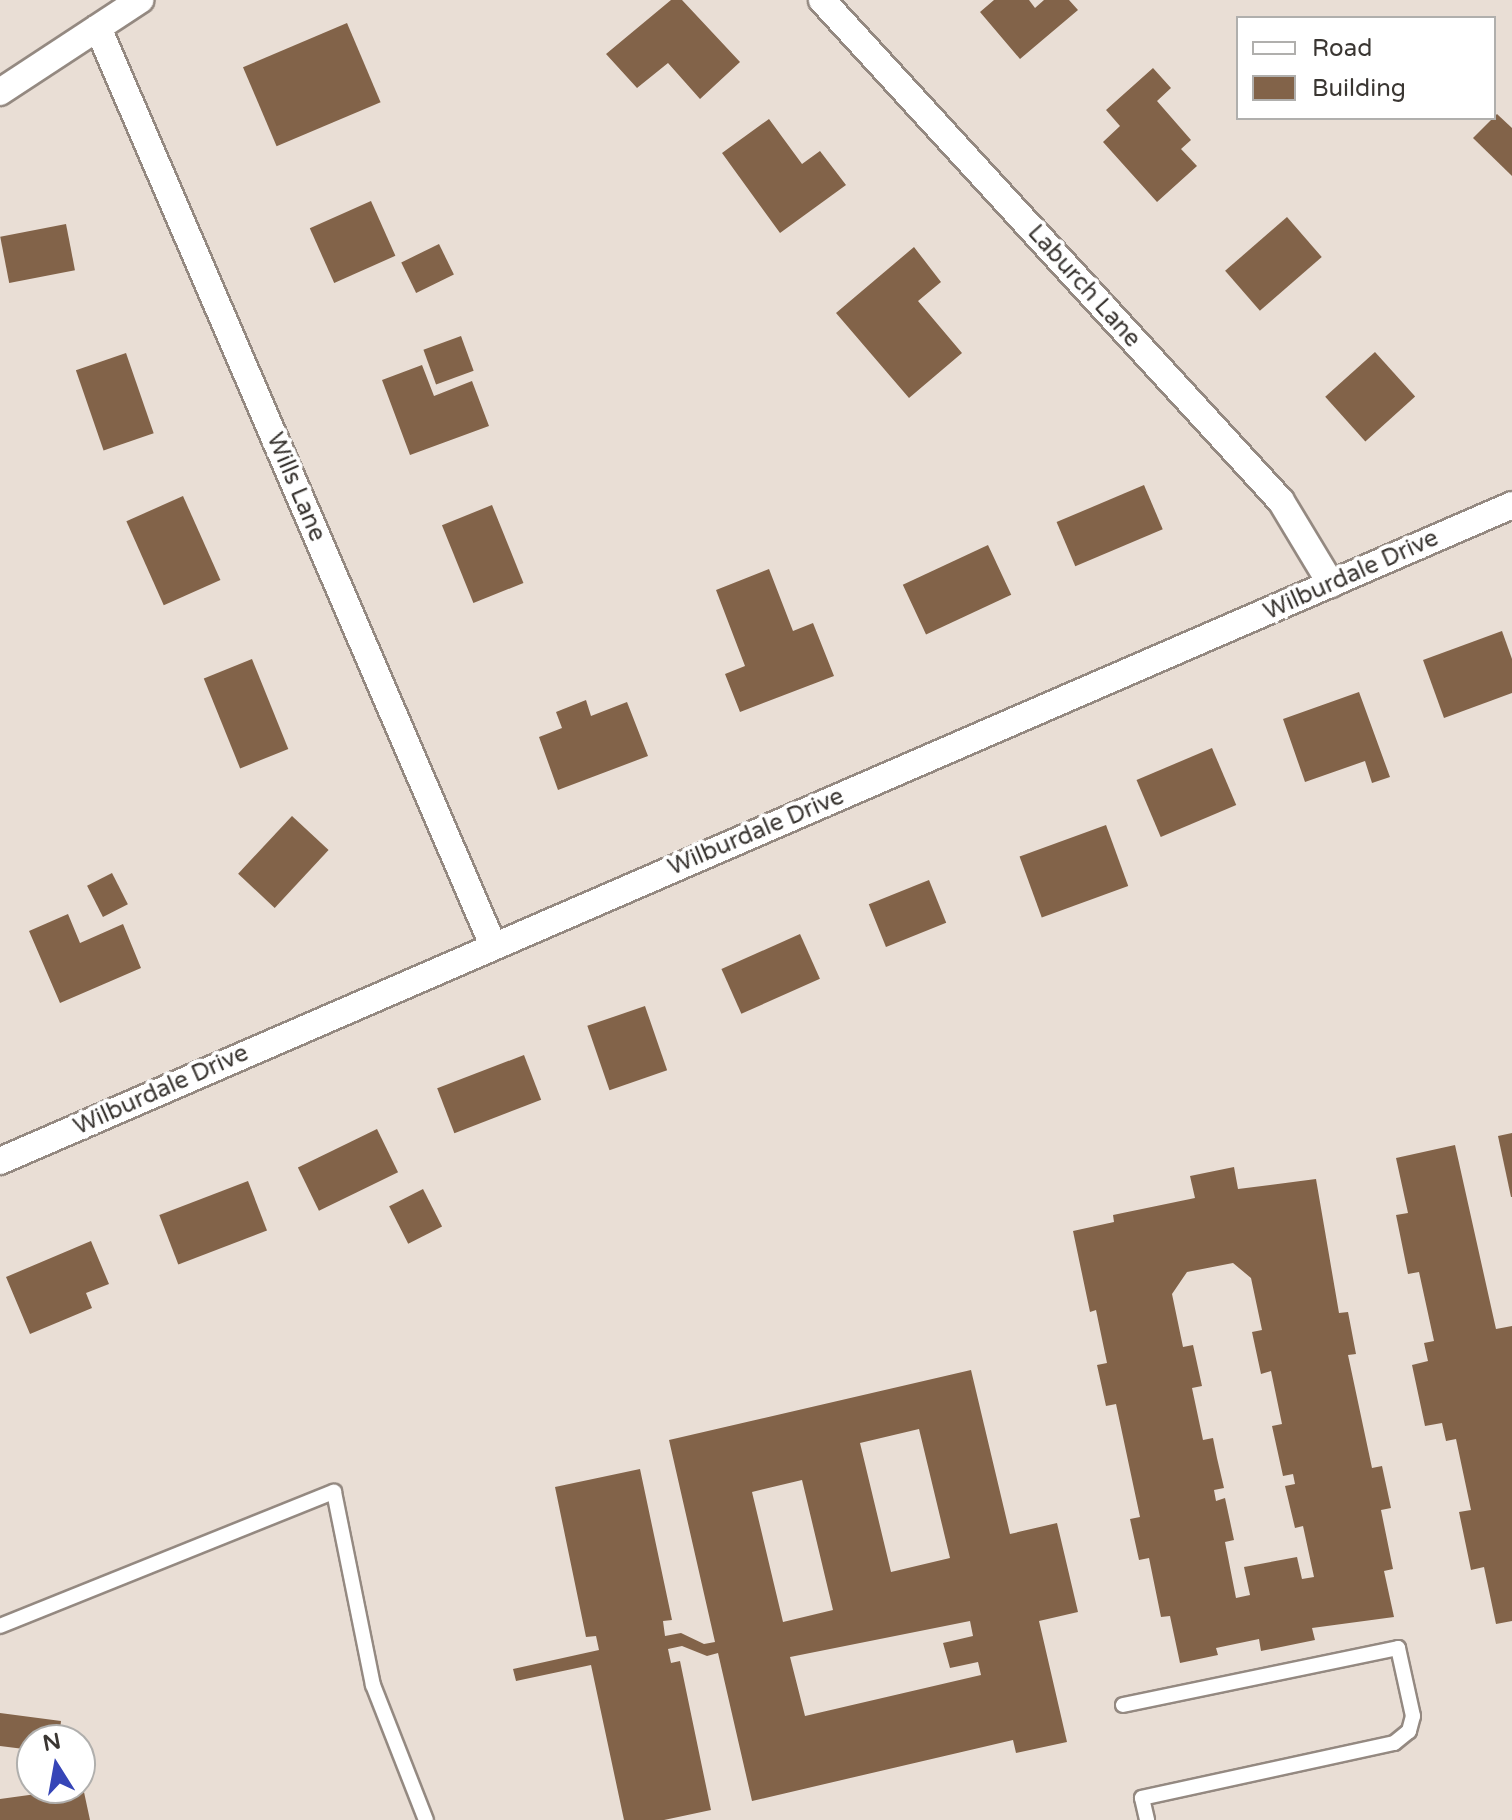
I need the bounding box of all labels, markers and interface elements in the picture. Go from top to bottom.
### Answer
legend [1236,16,1496,120]
text: Road [1312,34,1372,63]
text: Building [1312,74,1406,103]
street label: Laburch Lane [1021,219,1147,353]
street label: Wills Lane [260,428,332,546]
street label: Wilburdale Drive [1259,524,1443,626]
street label: Wilburdale Drive [664,782,848,882]
street label: Wilburdale Drive [69,1039,253,1141]
north arrow [16,1724,96,1804]
text: N [41,1728,63,1757]

